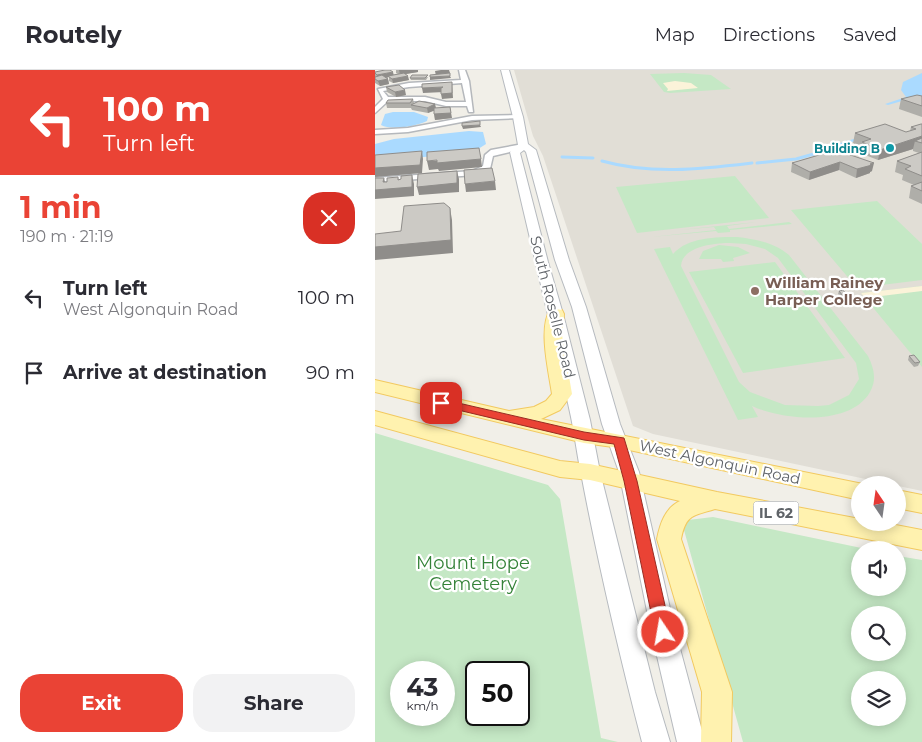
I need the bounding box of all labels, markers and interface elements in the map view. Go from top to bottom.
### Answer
text: Routely [25,20,122,49]
text: Map [655,24,695,46]
text: Directions [723,24,815,46]
text: Saved [843,24,897,46]
text: 100 m [103,87,211,130]
icon: left [20,90,85,155]
text: Turn left [103,130,195,157]
place label: Building B [814,141,880,156]
marker: Building B [884,142,896,154]
text: 1 min [20,189,101,226]
button: close [303,192,355,244]
text: 190 m · 21:19 [20,227,113,246]
street label: South Roselle Road [526,234,580,380]
place label: William Rainey Harper College [765,273,884,309]
text: Turn left [63,277,148,300]
icon: left [20,284,48,312]
marker: William Rainey Harper College [749,285,761,297]
text: 100 m [298,286,355,309]
text: West Algonquin Road [63,300,238,319]
icon: arrive [20,359,48,387]
text: Arrive at destination [63,361,267,384]
text: 90 m [306,361,355,384]
pin [420,382,462,424]
icon: arrive [427,389,455,417]
street label: West Algonquin Road [638,436,802,488]
north arrow [851,476,906,531]
map controls [851,476,906,726]
road number: IL 62 [753,502,799,524]
button: sound [851,541,906,596]
park label: Mount Hope Cemetery [416,552,530,595]
position arrow [636,605,688,657]
button: search [851,606,906,661]
speed limit sign: 50 [465,661,530,726]
button: layers [851,671,906,726]
text: 43 [407,672,438,702]
button: Exit [20,674,183,732]
button: Share [193,674,355,732]
text: km/h [406,698,439,713]

